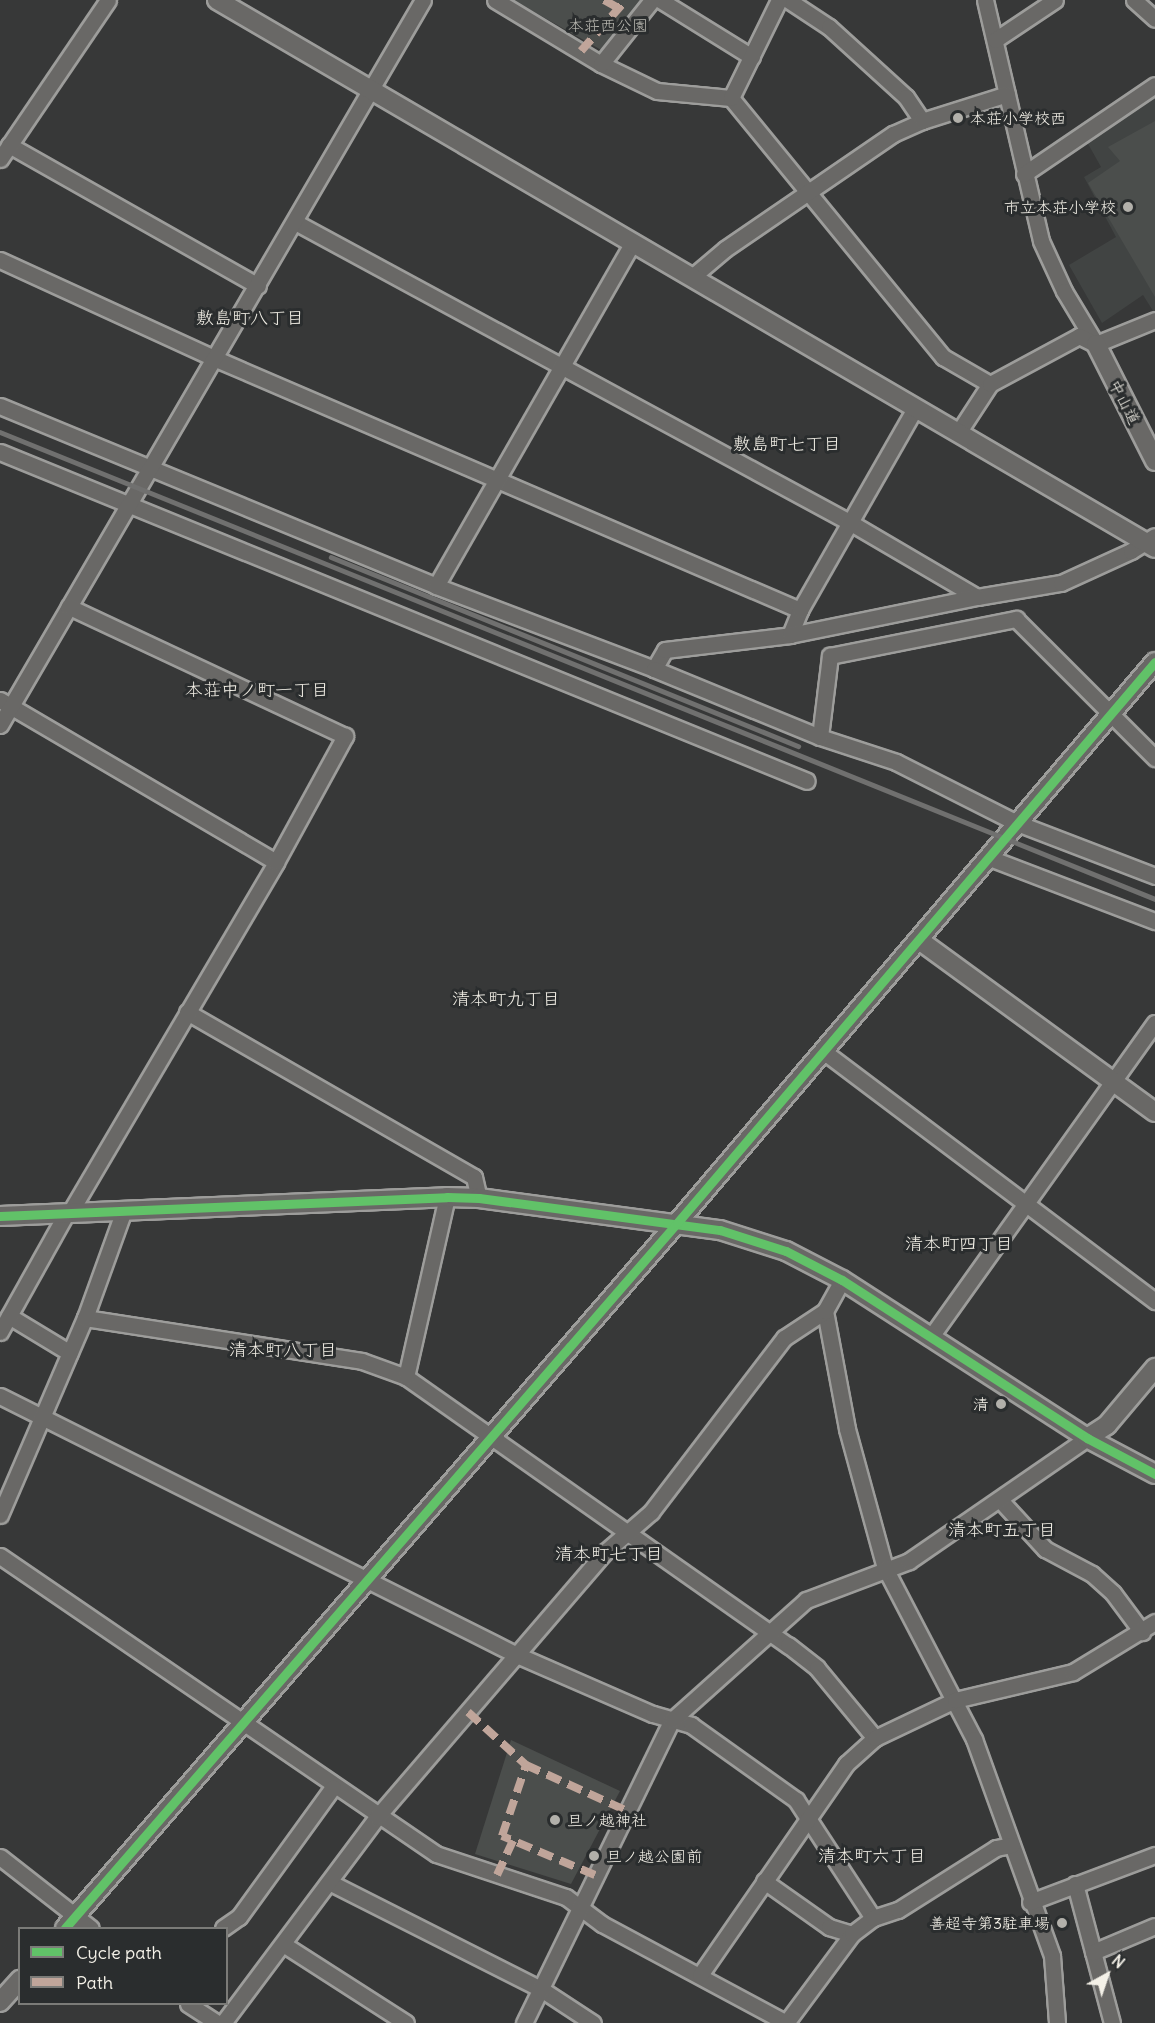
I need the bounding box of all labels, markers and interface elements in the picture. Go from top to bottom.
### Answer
park label: 本荘西公園 [568,15,648,35]
place label: 本荘小学校西 [970,108,1066,128]
marker: 本荘小学校西 [951,111,965,125]
place label: 市立本荘小学校 [1004,197,1116,217]
marker: 市立本荘小学校 [1121,200,1135,214]
district label: 敷島町八丁目 [196,307,304,329]
street label: 中山道 [1106,376,1144,428]
district label: 敷島町七丁目 [733,433,841,455]
district label: 本荘中ノ町一丁目 [185,679,329,701]
district label: 清本町九丁目 [452,988,560,1010]
district label: 清本町四丁目 [905,1233,1013,1255]
district label: 清本町八丁目 [229,1339,337,1361]
place label: 清 [973,1394,989,1414]
marker: 清 [994,1397,1008,1411]
district label: 清本町五丁目 [948,1519,1056,1541]
district label: 清本町七丁目 [555,1543,663,1565]
place label: 旦ノ越神社 [567,1810,647,1830]
marker: 旦ノ越神社 [548,1813,562,1827]
district label: 清本町六丁目 [818,1845,926,1867]
place label: 旦ノ越公園前 [606,1846,702,1866]
marker: 旦ノ越公園前 [587,1849,601,1863]
place label: 善超寺第3駐車場 [929,1913,1050,1933]
marker: 善超寺第3駐車場 [1055,1916,1069,1930]
legend [18,1927,228,2005]
text: Cycle path [76,1941,162,1964]
north arrow [1077,1945,1137,2005]
text: N [1108,1950,1129,1972]
text: Path [76,1971,113,1994]

